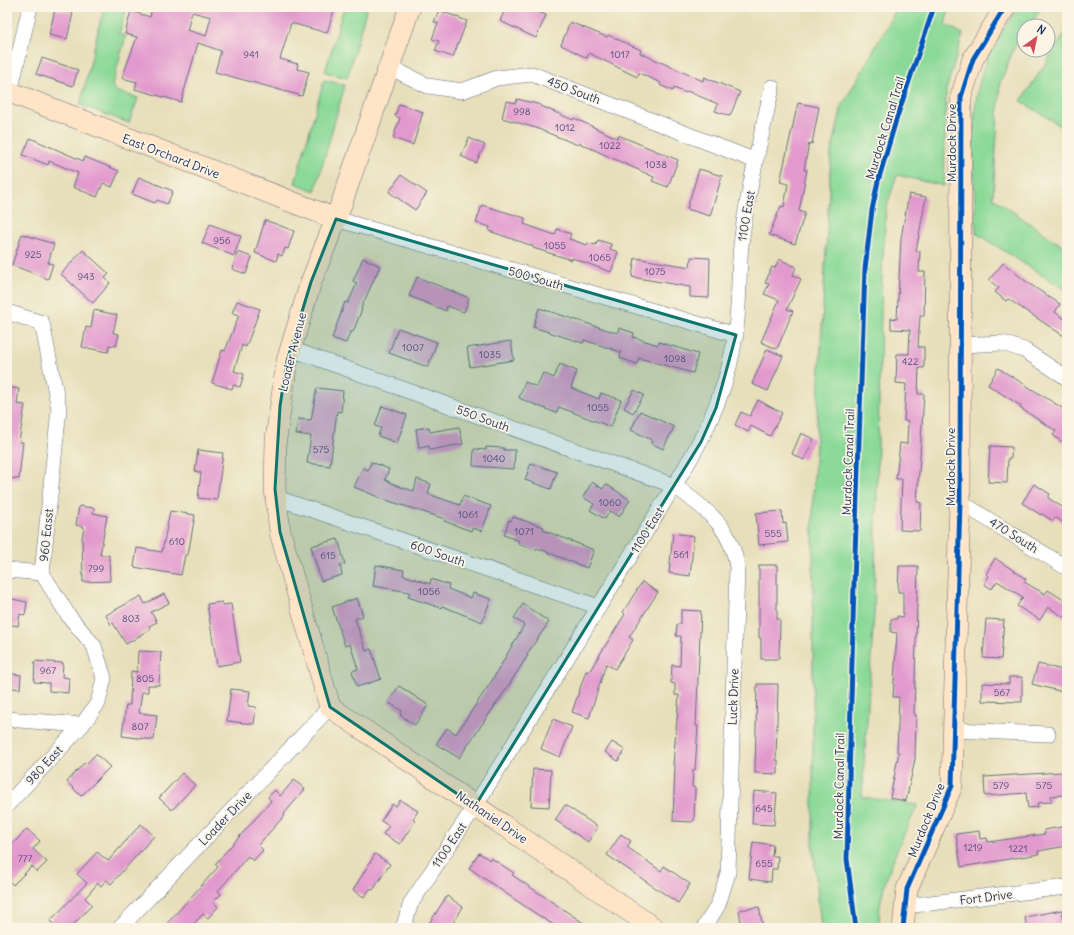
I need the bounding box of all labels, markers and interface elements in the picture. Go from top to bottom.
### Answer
north arrow [1016,18,1056,58]
text: N [1034,22,1048,38]
house number: 941 [243,48,259,61]
house number: 1017 [610,48,630,61]
street label: 450 South [545,73,603,107]
street label: Murdock Canal Trail [862,75,908,181]
street label: Murdock Drive [944,104,959,182]
house number: 998 [513,105,531,118]
house number: 1012 [555,121,576,134]
street label: East Orchard Drive [120,131,222,181]
house number: 1022 [599,139,621,152]
house number: 1038 [645,158,667,171]
street label: 1100 East [734,189,758,243]
house number: 956 [213,234,231,247]
house number: 1055 [544,239,566,252]
house number: 925 [25,248,42,261]
house number: 1065 [589,251,611,264]
street label: 500 South [507,263,566,293]
house number: 1075 [644,265,666,278]
house number: 943 [77,270,95,283]
street label: Loader Avenue [275,311,309,393]
house number: 1007 [402,341,424,354]
house number: 1035 [479,348,501,361]
house number: 1098 [664,352,686,365]
house number: 422 [902,355,919,368]
street label: 550 South [454,401,512,435]
house number: 1055 [587,401,609,414]
street label: Murdock Canal Trail [839,408,857,516]
street label: Murdock Drive [943,428,958,506]
house number: 575 [313,443,329,456]
house number: 1040 [483,452,505,465]
house number: 1060 [599,496,621,509]
street label: 1100 East [627,504,667,556]
street label: 960 Easst [36,508,56,562]
house number: 1061 [458,508,478,521]
street label: 470 South [987,514,1041,556]
house number: 1071 [514,525,534,538]
house number: 555 [764,527,782,540]
house number: 610 [169,535,185,548]
street label: 600 South [409,537,467,569]
house number: 561 [673,548,689,561]
house number: 615 [320,549,336,562]
house number: 799 [88,562,104,575]
house number: 1056 [418,585,440,598]
house number: 803 [122,612,140,625]
house number: 967 [40,664,56,677]
street label: Luck Drive [725,668,741,726]
house number: 805 [136,672,154,685]
house number: 567 [994,686,1010,699]
house number: 807 [131,720,149,733]
street label: Murdock Canal Trail [831,732,847,840]
street label: 980 East [22,742,66,788]
house number: 579 [993,779,1009,792]
house number: 575 [1036,779,1052,792]
street label: Murdock Drive [904,781,948,859]
street label: Loader Drive [195,788,255,848]
street label: Nathaniel Drive [453,788,531,846]
house number: 645 [755,802,773,815]
street label: 1100 East [428,819,470,871]
house number: 1219 [963,841,983,854]
house number: 1221 [1009,842,1027,855]
house number: 777 [18,852,32,865]
house number: 655 [755,857,773,870]
street label: Fort Drive [959,886,1013,908]

